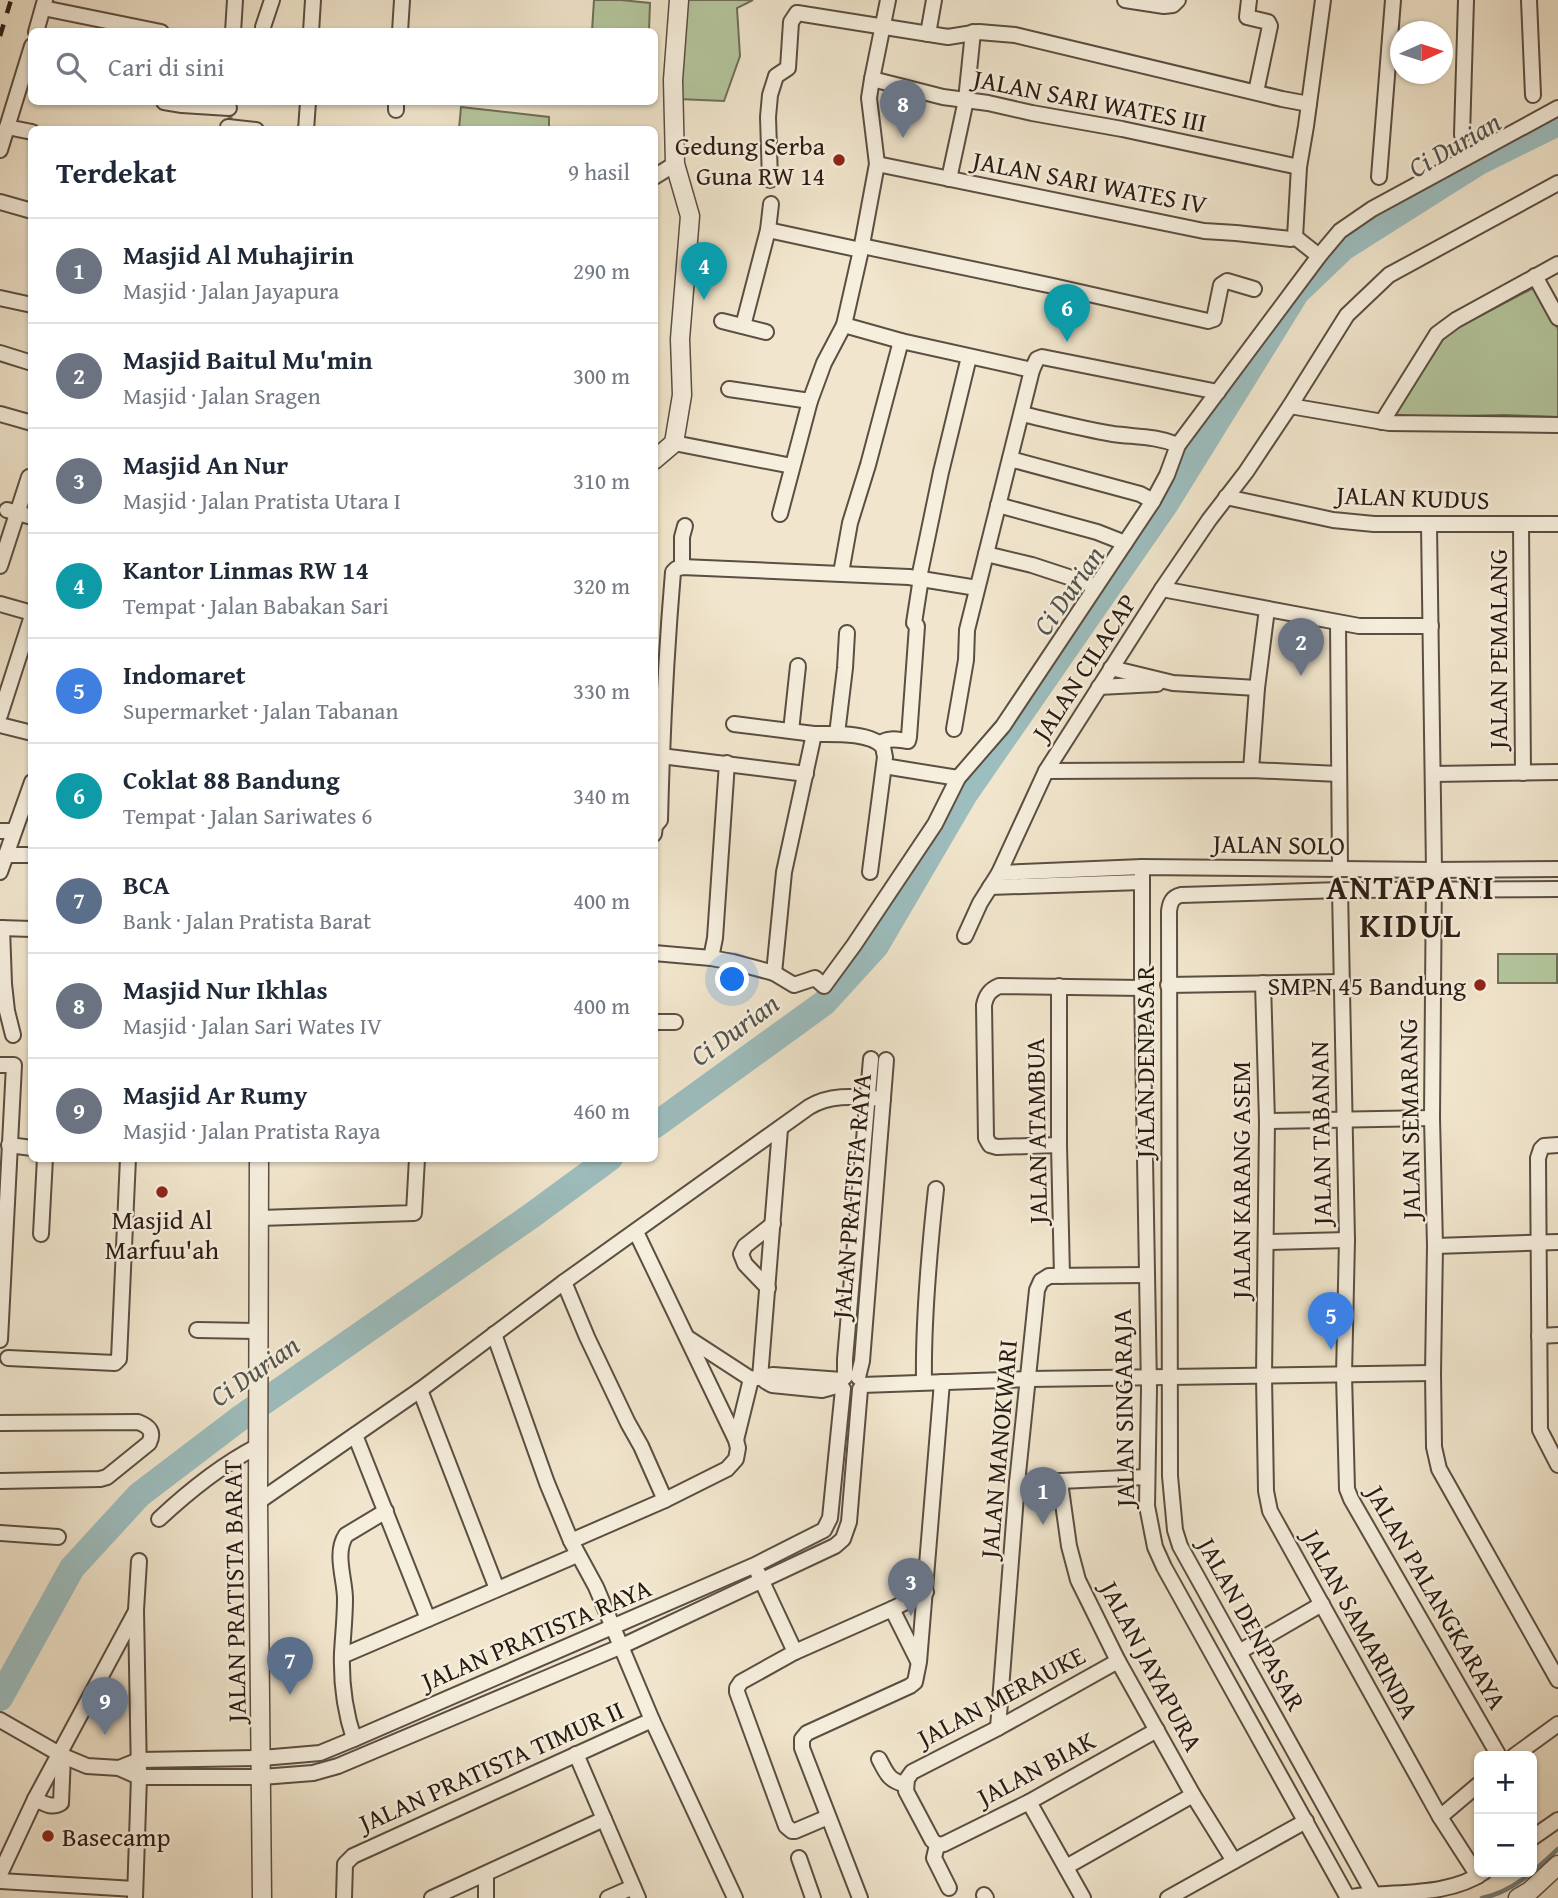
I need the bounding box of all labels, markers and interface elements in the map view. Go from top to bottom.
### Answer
north arrow [1390,21,1453,84]
search box [28,28,658,105]
text: Cari di sini [108,47,225,86]
icon: search [52,48,90,86]
street label: JALAN SARI WATES III [967,58,1210,142]
pin: 8 [880,80,926,138]
water label: Ci Durian [1400,101,1508,187]
place label: Gedung Serba Guna RW 14 [675,126,826,195]
street label: JALAN SARI WATES IV [967,140,1211,224]
text: Terdekat [56,150,176,194]
marker: Gedung Serba Guna RW 14 [831,152,847,168]
text: 9 hasil [568,155,630,188]
text: Masjid Al Muhajirin [123,235,354,274]
pin: 4 [681,242,727,300]
text: 1 [73,254,85,287]
text: 290 m [573,254,630,287]
text: Masjid · Jalan Jayapura [123,274,339,307]
pin: 6 [1044,284,1090,342]
text: Masjid Baitul Mu'min [123,340,373,379]
text: 2 [73,359,85,392]
text: 300 m [573,359,630,392]
text: Masjid · Jalan Sragen [123,379,321,412]
text: Masjid An Nur [123,445,288,484]
text: 3 [73,464,85,497]
text: 310 m [573,464,630,497]
street label: JALAN KUDUS [1333,475,1490,519]
text: Masjid · Jalan Pratista Utara I [123,484,401,517]
water label: Ci Durian [1022,537,1114,643]
street label: JALAN PEMALANG [1478,549,1517,752]
text: Kantor Linmas RW 14 [123,550,369,589]
text: 4 [73,569,85,602]
text: 320 m [573,569,630,602]
street label: JALAN CILACAP [1020,586,1146,751]
text: Tempat · Jalan Babakan Sari [123,589,389,622]
pin: 2 [1278,618,1324,676]
text: Indomaret [123,655,246,694]
text: 5 [73,674,85,707]
text: 330 m [573,674,630,707]
text: Supermarket · Jalan Tabanan [123,694,398,727]
text: Coklat 88 Bandung [123,760,340,799]
text: 6 [73,779,85,812]
text: 340 m [573,779,630,812]
text: Tempat · Jalan Sariwates 6 [123,799,372,832]
street label: JALAN SOLO [1210,823,1345,865]
district label: ANTAPANI KIDUL [1326,863,1496,949]
text: BCA [123,865,170,904]
text: 7 [73,884,85,917]
text: 400 m [573,884,630,917]
text: Bank · Jalan Pratista Barat [123,904,371,937]
your location [715,962,749,996]
street label: JALAN DENPASAR [1125,966,1164,1161]
place label: SMPN 45 Bandung [1267,966,1466,1005]
text: Masjid Nur Ikhlas [123,970,328,1009]
marker: SMPN 45 Bandung [1472,977,1488,993]
water label: Ci Durian [681,983,787,1075]
text: 8 [73,989,85,1022]
text: 400 m [573,989,630,1022]
text: Masjid · Jalan Sari Wates IV [123,1009,382,1042]
street label: JALAN SEMARANG [1388,1018,1430,1223]
street label: JALAN ATAMBUA [1015,1037,1057,1227]
street label: JALAN TABANAN [1299,1041,1341,1228]
street label: JALAN KARANG ASEM [1221,1061,1260,1302]
street label: JALAN PRATISTA RAYA [821,1071,881,1323]
text: Masjid Ar Rumy [123,1075,307,1114]
text: 9 [73,1094,85,1127]
text: 460 m [573,1094,630,1127]
text: Masjid · Jalan Pratista Raya [123,1114,380,1147]
marker: Masjid Al Marfuu'ah [154,1184,170,1200]
place label: Masjid Al Marfuu'ah [105,1200,220,1269]
pin: 5 [1308,1292,1354,1350]
street label: JALAN SINGARAJA [1102,1308,1144,1511]
water label: Ci Durian [201,1324,307,1416]
street label: JALAN MANOKWARI [969,1338,1027,1563]
street label: JALAN PRATISTA BARAT [212,1459,256,1726]
pin: 1 [1020,1467,1066,1525]
street label: JALAN PALANGKARAYA [1355,1475,1517,1717]
street label: JALAN SAMARINDA [1291,1519,1429,1726]
street label: JALAN DENPASAR [1187,1528,1316,1718]
pin: 3 [888,1558,934,1616]
street label: JALAN PRATISTA RAYA [412,1568,657,1701]
street label: JALAN JAYAPURA [1089,1571,1213,1758]
street label: JALAN MERAUKE [908,1635,1092,1758]
pin: 7 [267,1637,313,1695]
pin: 9 [82,1677,128,1735]
street label: JALAN PRATISTA TIMUR II [350,1690,630,1843]
street label: JALAN BIAK [967,1720,1103,1817]
map controls [1474,1751,1537,1877]
button: + [1474,1751,1537,1814]
button: − [1474,1814,1537,1877]
place label: Basecamp [62,1817,171,1856]
marker: Basecamp [40,1828,56,1844]

